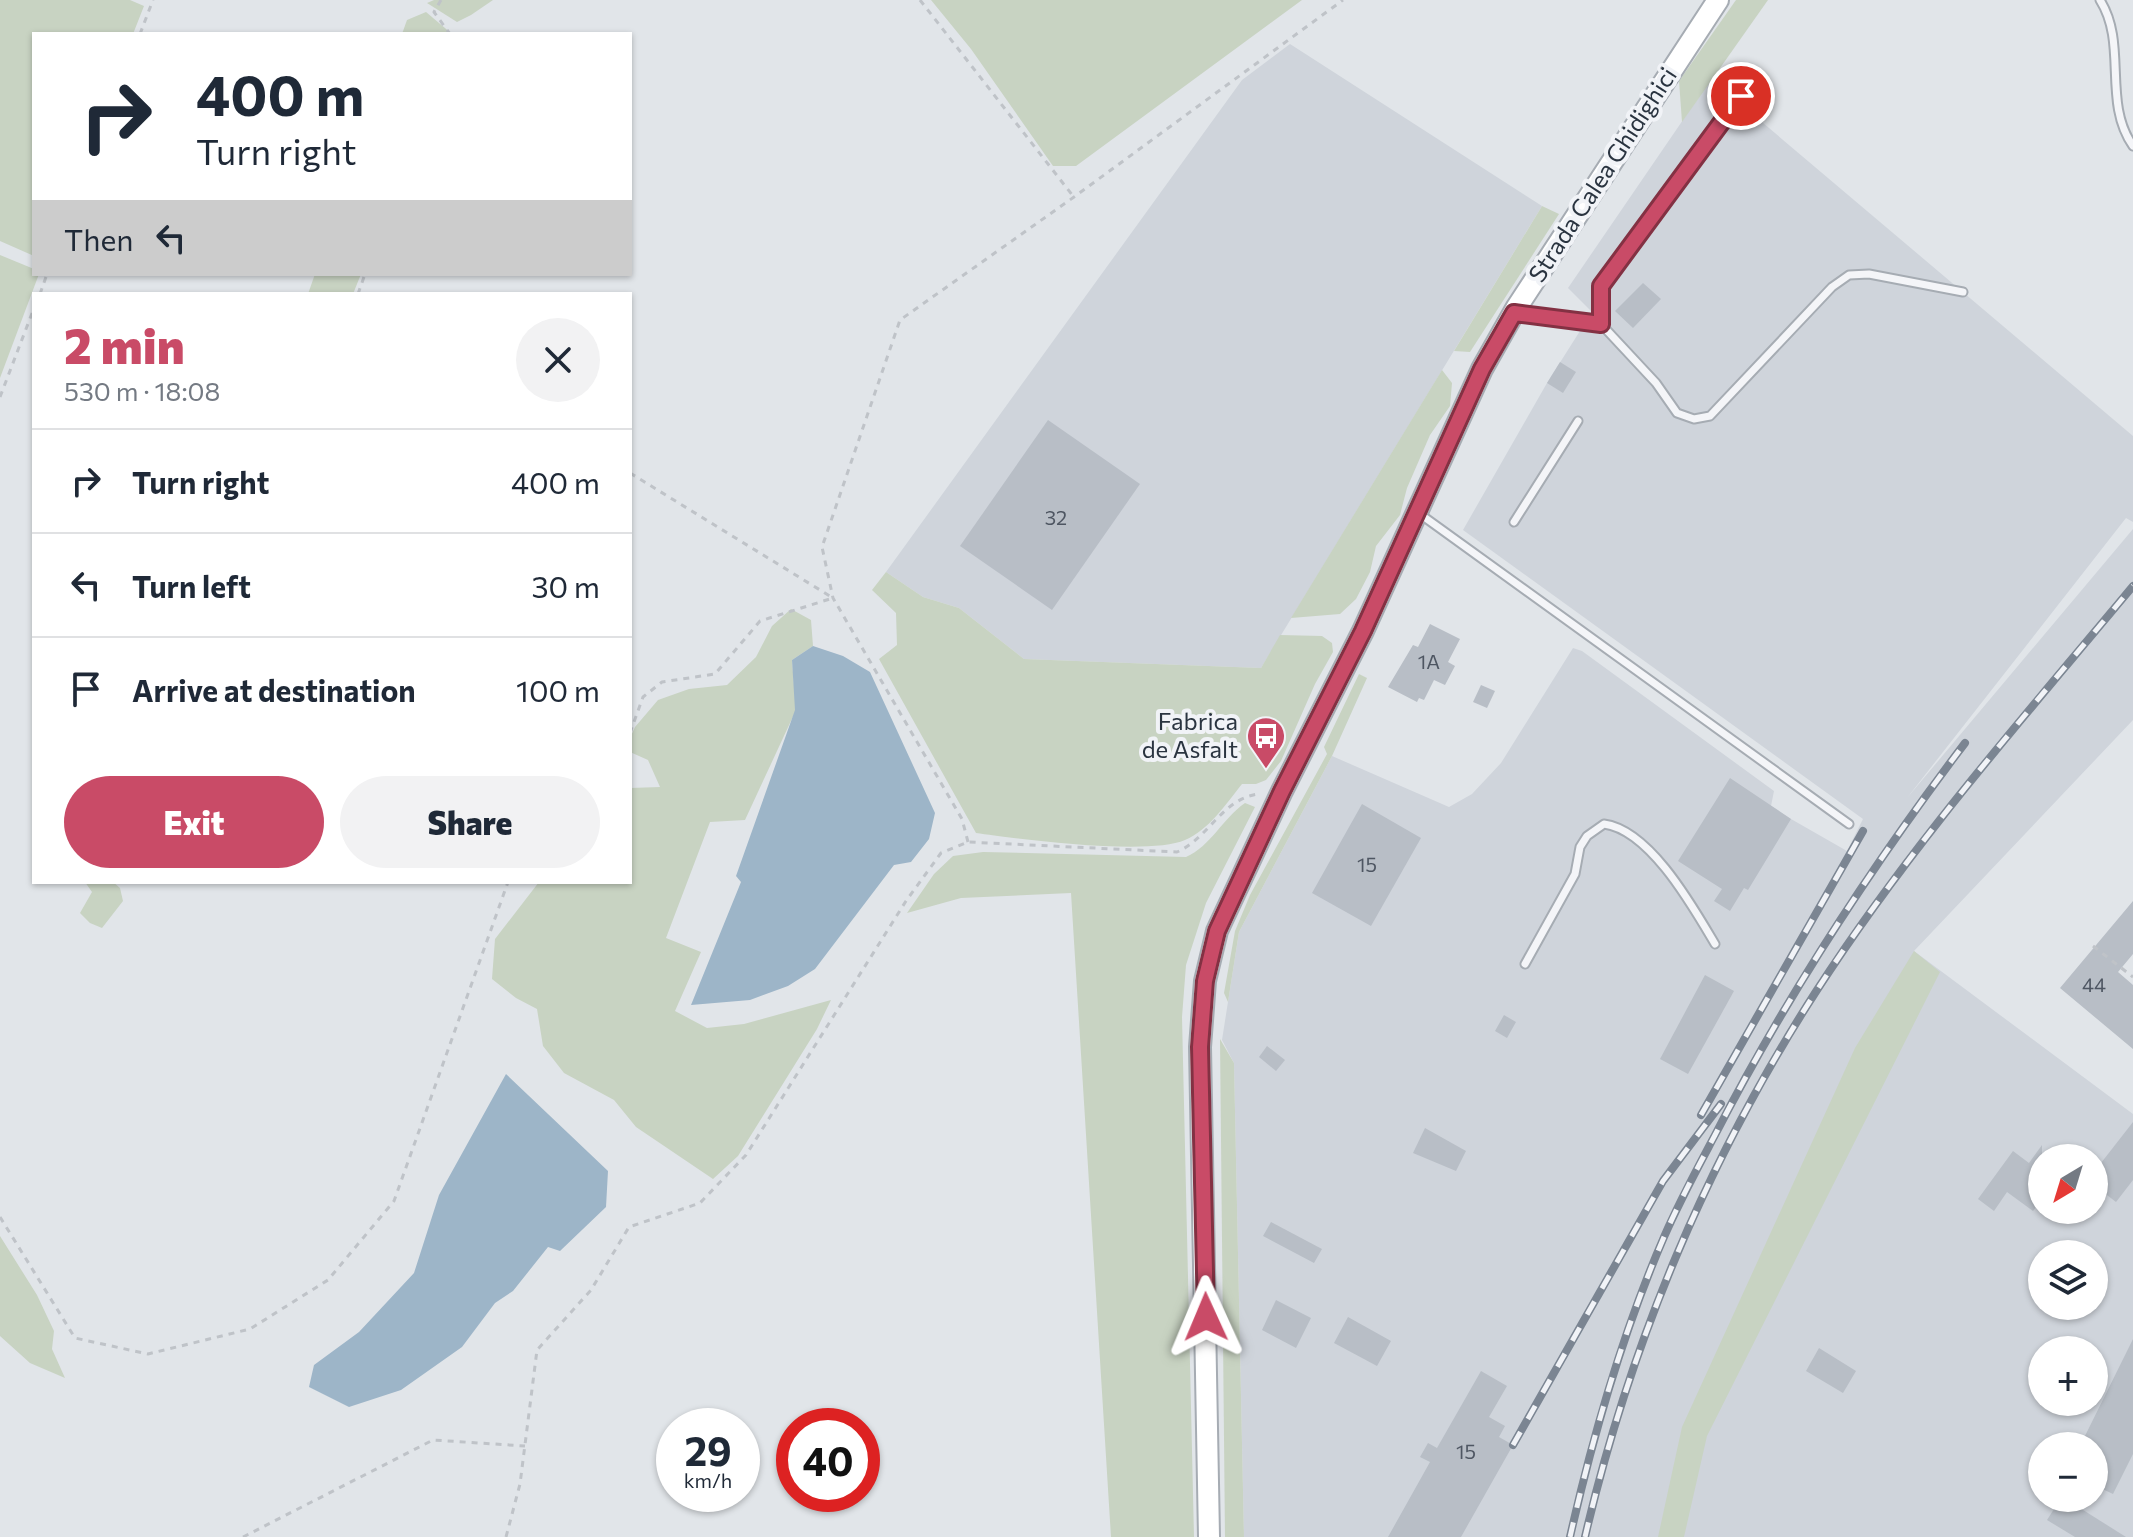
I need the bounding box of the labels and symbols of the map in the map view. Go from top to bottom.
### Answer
street label: Strada Calea Ghidighici [1522,61,1682,287]
pin [1707,62,1775,130]
house number: 32 [1045,505,1067,529]
house number: 1A [1418,649,1440,673]
place label: Fabrica de Asfalt [1142,706,1238,763]
bus stop icon: Fabrica de Asfalt [1245,715,1287,770]
house number: 15 [1357,852,1377,876]
house number: 44 [2082,972,2106,996]
north arrow [2028,1144,2108,1224]
position arrow [1164,1275,1248,1359]
speed limit sign: 40 [776,1408,880,1512]
house number: 15 [1456,1439,1476,1463]

